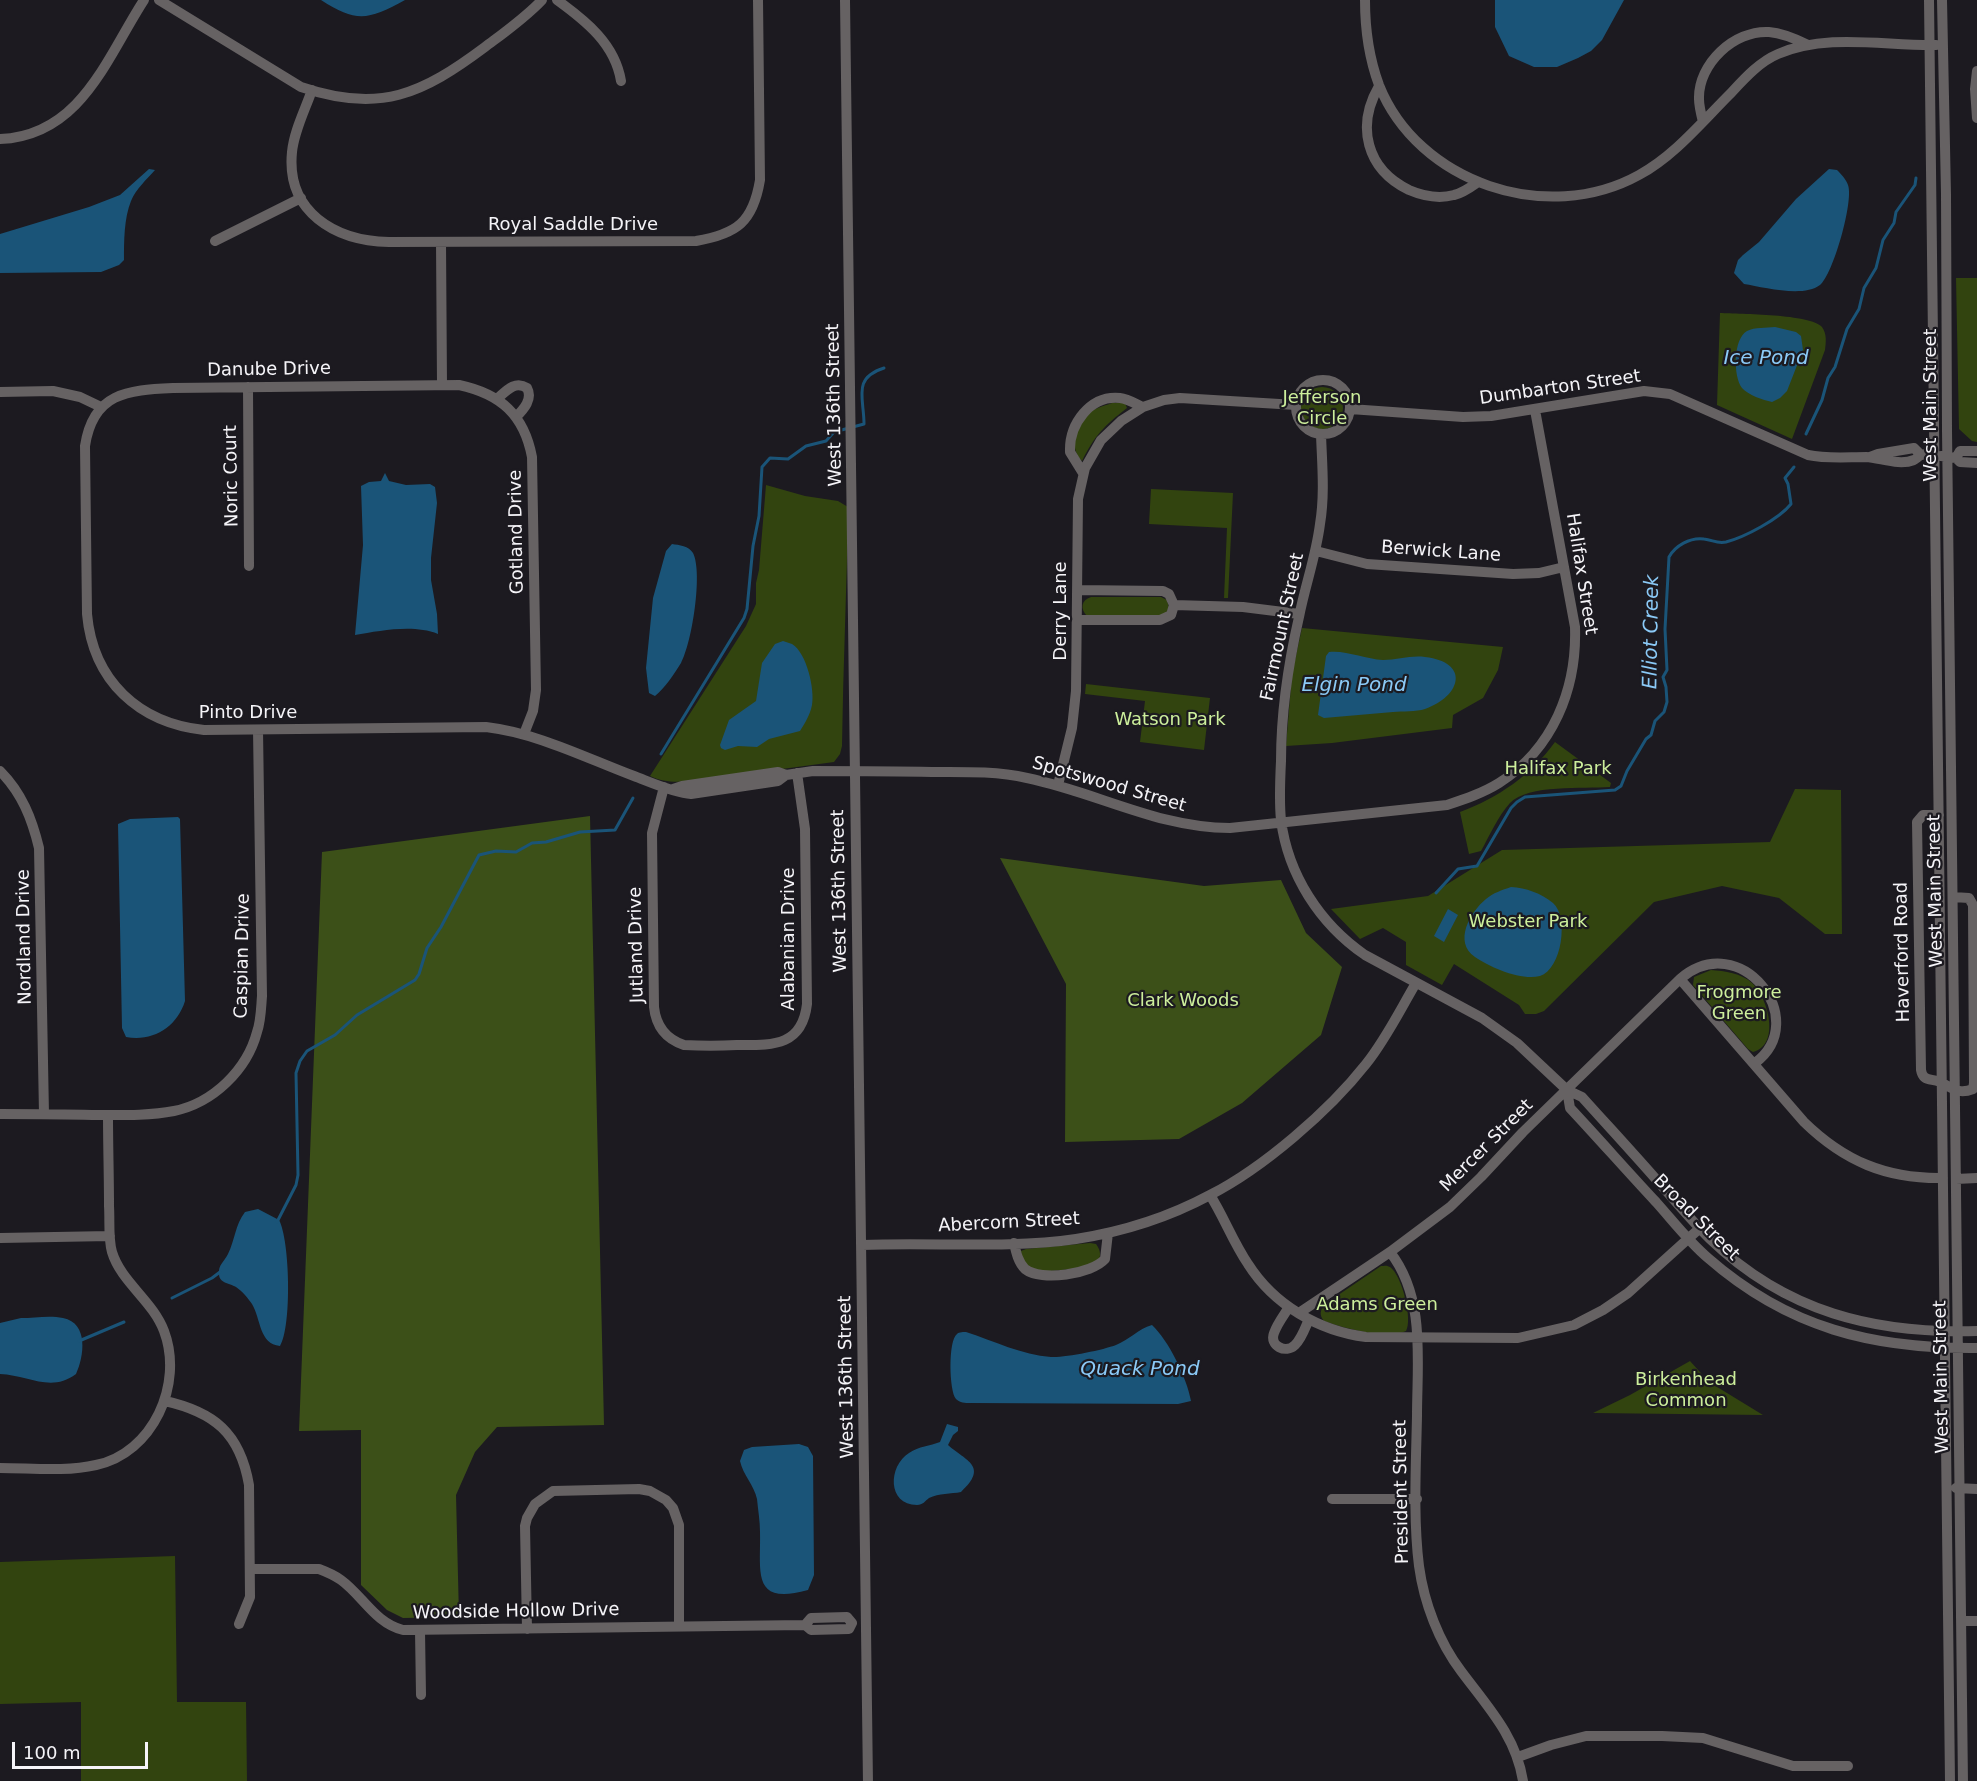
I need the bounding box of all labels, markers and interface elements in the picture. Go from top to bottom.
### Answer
street label: Royal Saddle Drive [488,214,658,236]
street label: West 136th Street [823,323,847,487]
street label: West Main Street [1920,328,1942,482]
water label: Ice Pond [1723,347,1809,371]
street label: Danube Drive [207,358,331,382]
street label: Dumbarton Street [1478,366,1642,410]
park label: Jefferson Circle [1282,387,1362,430]
street label: Noric Court [220,425,244,527]
street label: Gotland Drive [505,470,529,594]
street label: Halifax Street [1561,512,1601,636]
street label: Berwick Lane [1380,537,1502,567]
street label: Fairmount Street [1257,551,1309,703]
street label: Derry Lane [1050,561,1072,661]
water label: Elliot Creek [1639,575,1665,689]
water label: Elgin Pond [1301,674,1407,698]
street label: Pinto Drive [199,702,297,724]
park label: Watson Park [1114,709,1226,731]
street label: Spotswood Street [1030,753,1188,817]
park label: Halifax Park [1504,758,1612,780]
street label: West 136th Street [828,809,852,973]
street label: West Main Street [1924,814,1948,968]
street label: Alabanian Drive [778,867,800,1011]
street label: Nordland Drive [13,869,37,1005]
street label: Haverford Road [1891,882,1915,1022]
street label: Jutland Drive [625,887,649,1003]
street label: Caspian Drive [231,893,255,1019]
park label: Webster Park [1469,911,1587,933]
park label: Frogmore Green [1696,982,1782,1024]
park label: Clark Woods [1127,990,1239,1012]
street label: Mercer Street [1436,1095,1538,1197]
street label: Broad Street [1648,1170,1744,1266]
street label: Abercorn Street [938,1209,1080,1237]
park label: Adams Green [1316,1294,1438,1316]
street label: West 136th Street [835,1295,859,1459]
street label: West Main Street [1930,1300,1954,1454]
water label: Quack Pond [1080,1358,1200,1382]
park label: Birkenhead Common [1635,1369,1737,1412]
street label: President Street [1390,1420,1414,1564]
street label: Woodside Hollow Drive [412,1599,620,1625]
scale bar [15,1730,152,1768]
text: 100 m [23,1742,81,1763]

